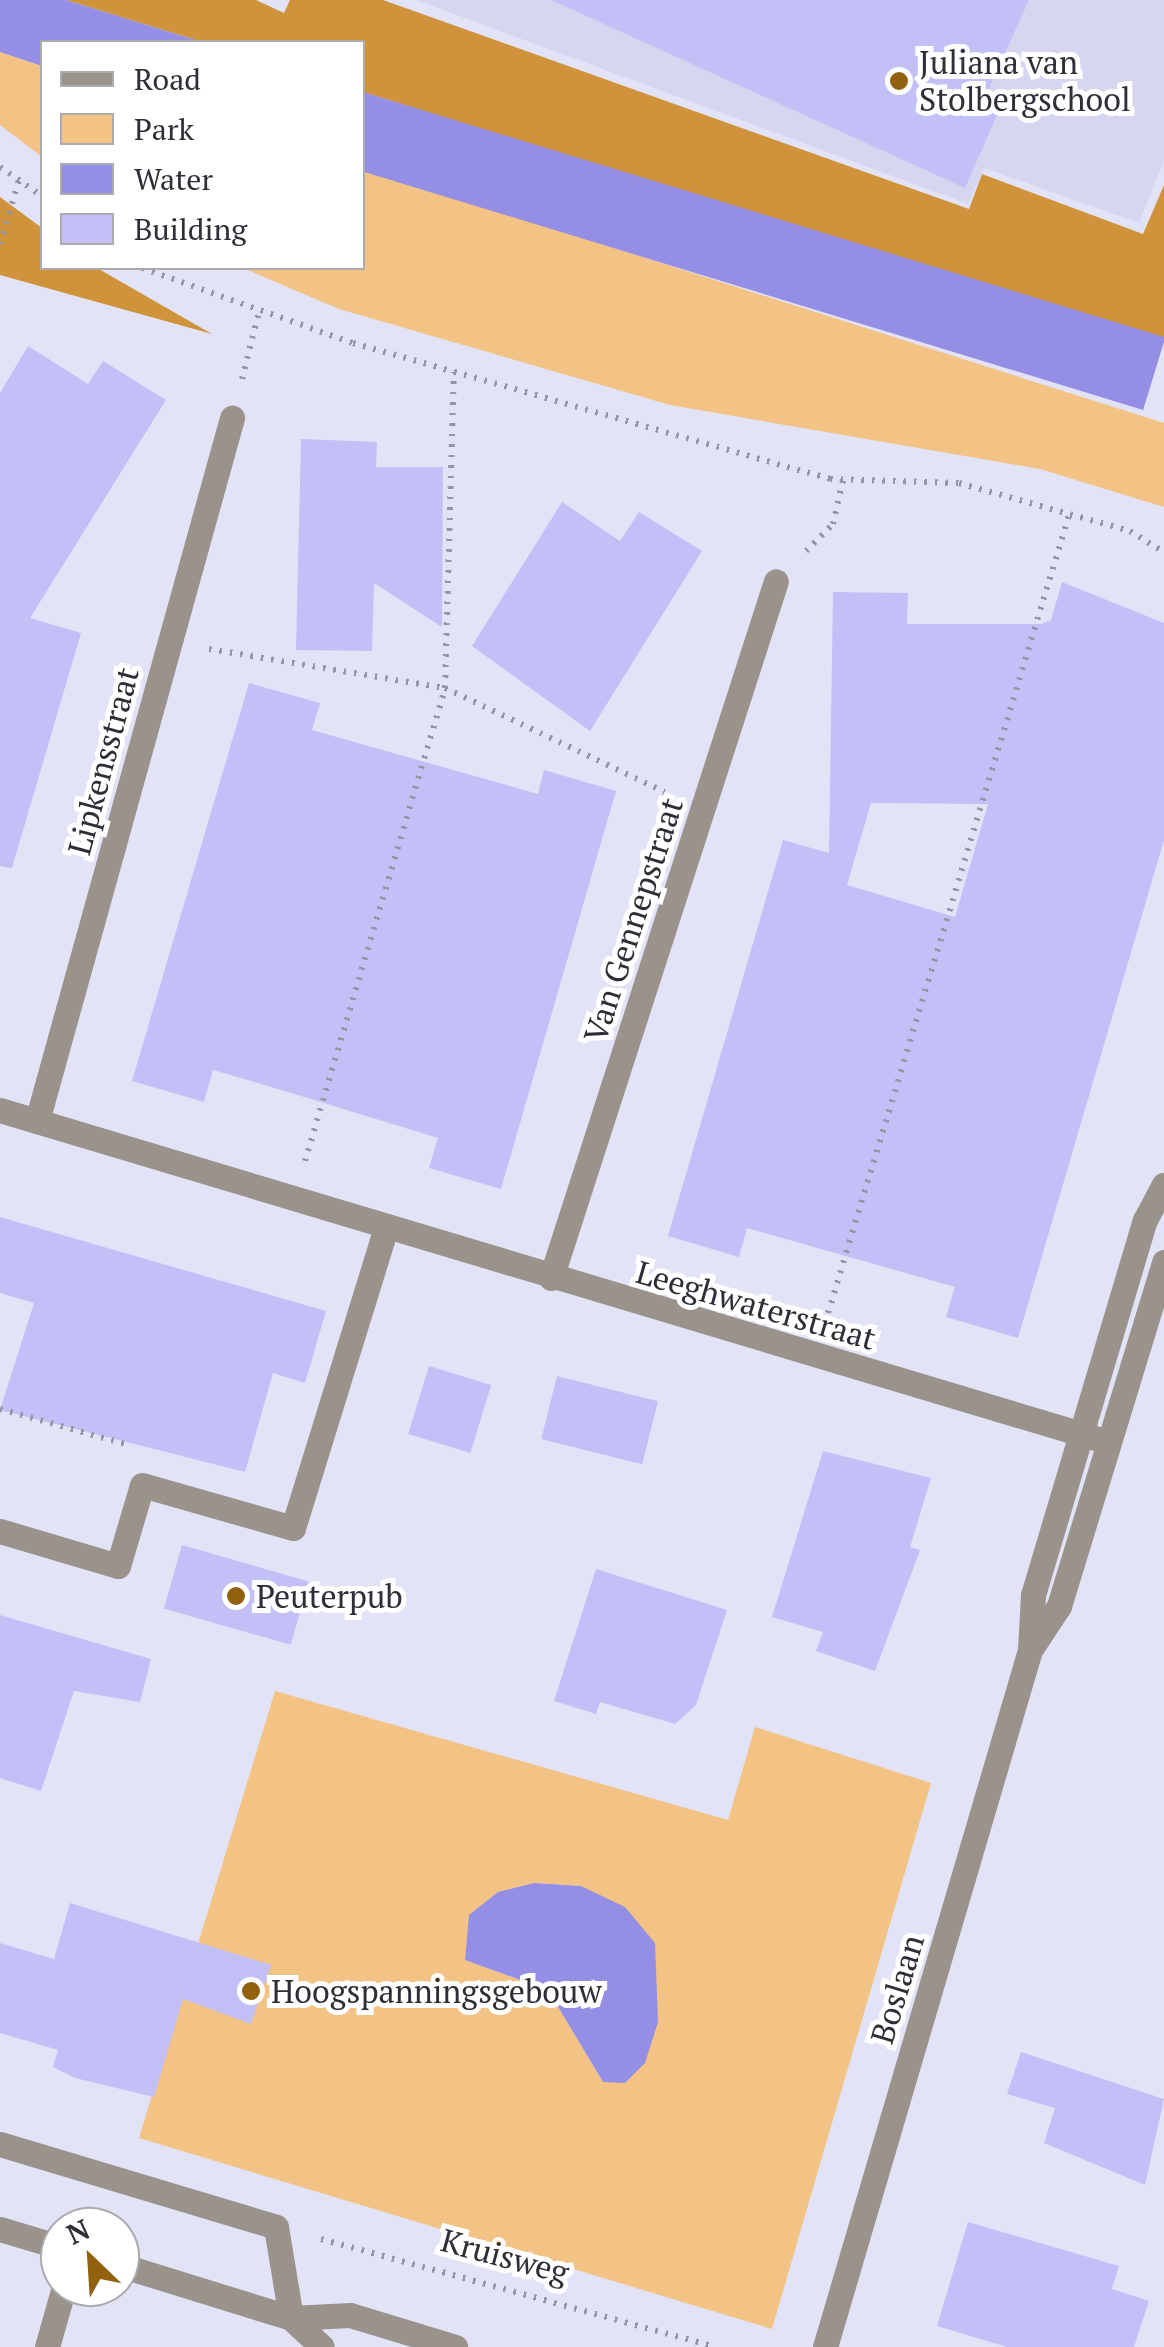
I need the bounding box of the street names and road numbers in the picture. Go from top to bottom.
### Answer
street label: Lipkensstraat [60,663,146,859]
street label: Van Gennepstraat [575,793,691,1047]
street label: Leeghwaterstraat [632,1252,880,1358]
street label: Boslaan [862,1930,932,2048]
street label: Kruisweg [437,2221,573,2291]

